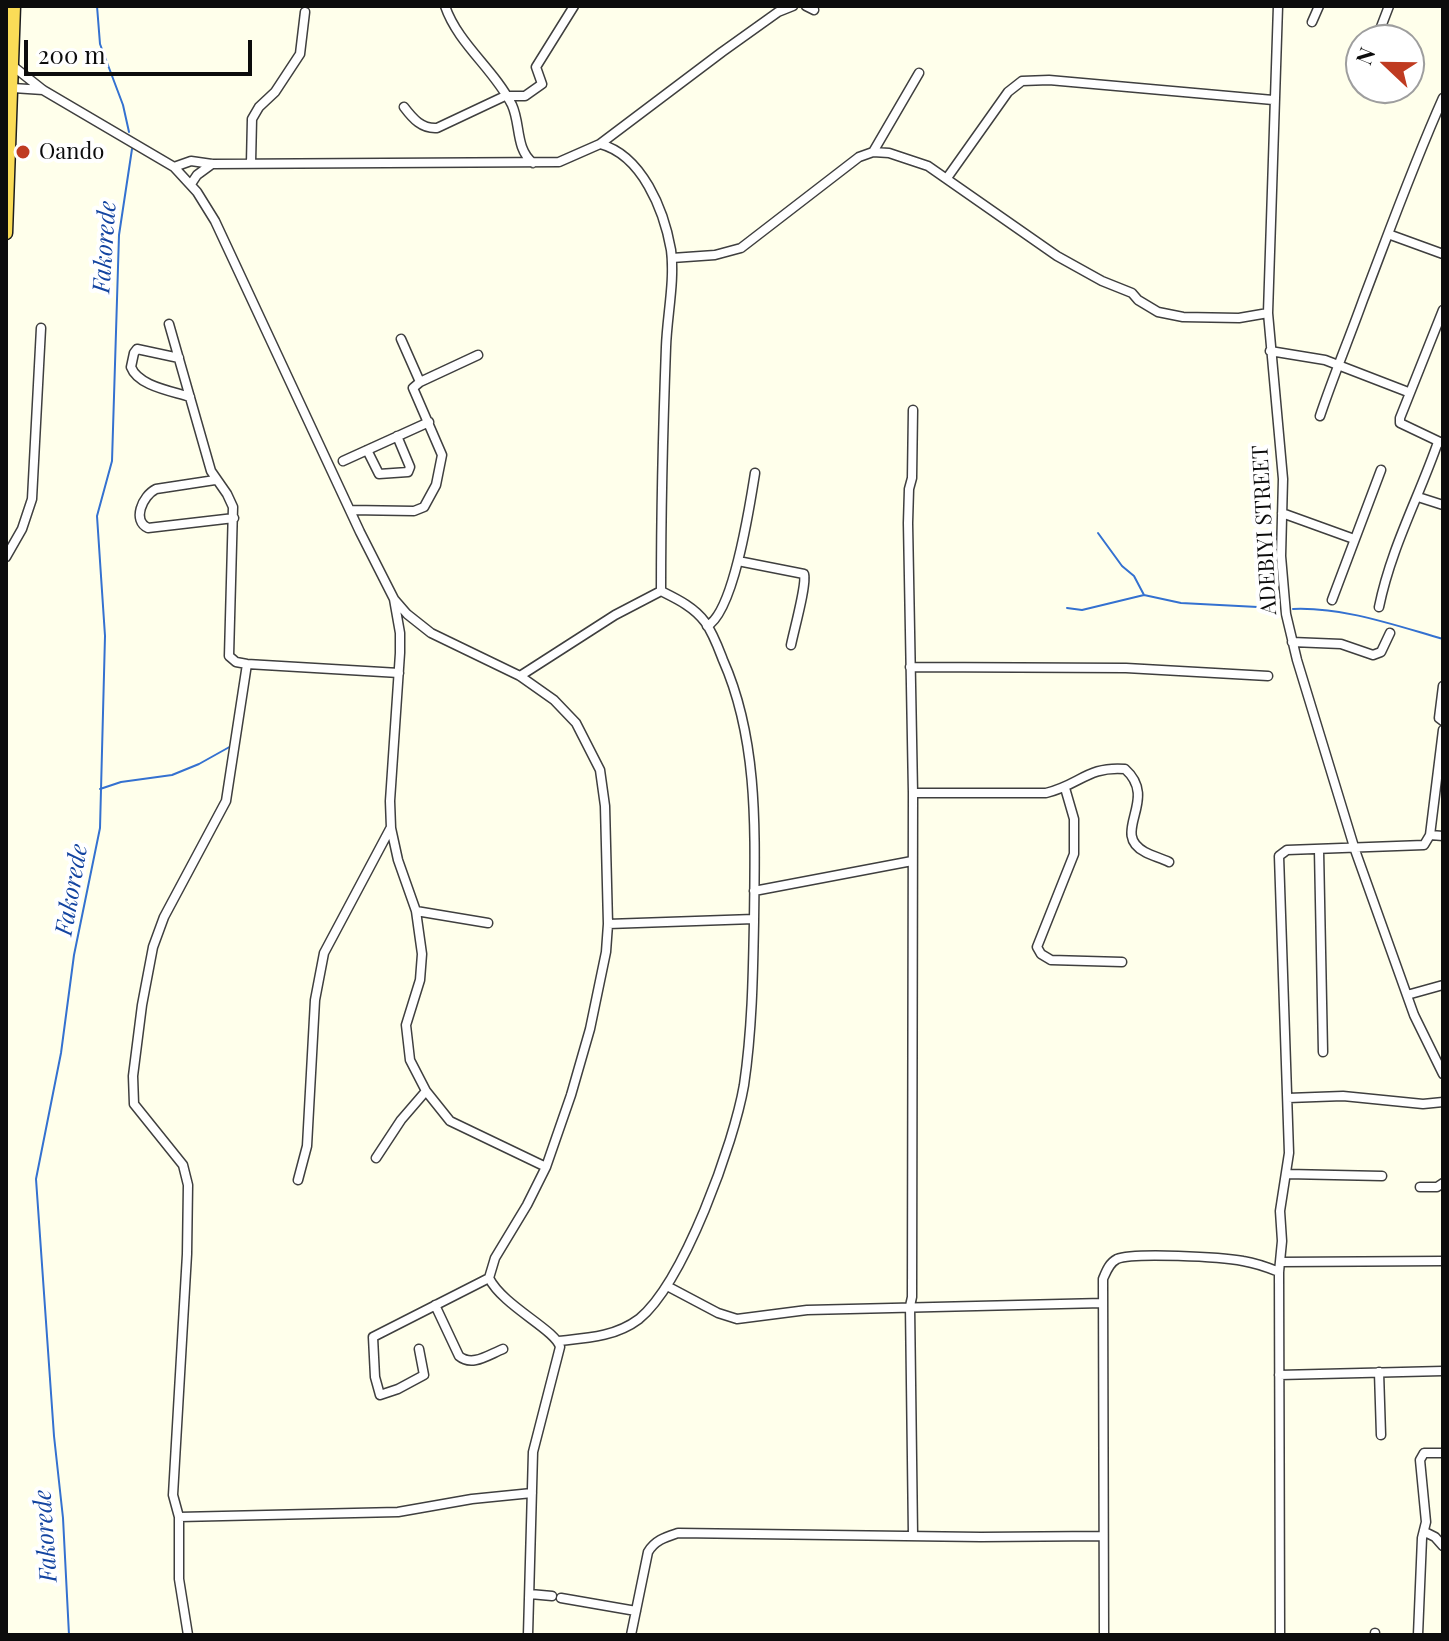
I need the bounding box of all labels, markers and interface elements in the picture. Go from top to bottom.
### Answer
scale bar [28,24,256,74]
north arrow [1345,24,1425,104]
text: 200 m [38,38,106,70]
text: N [1348,43,1381,69]
place label: Oando [39,139,104,165]
marker: Oando [14,143,32,161]
water label: Fakorede [87,200,123,294]
street label: ADEBIYI STREET [1247,445,1283,615]
water label: Fakorede [50,842,94,938]
water label: Fakorede [28,1489,64,1583]

